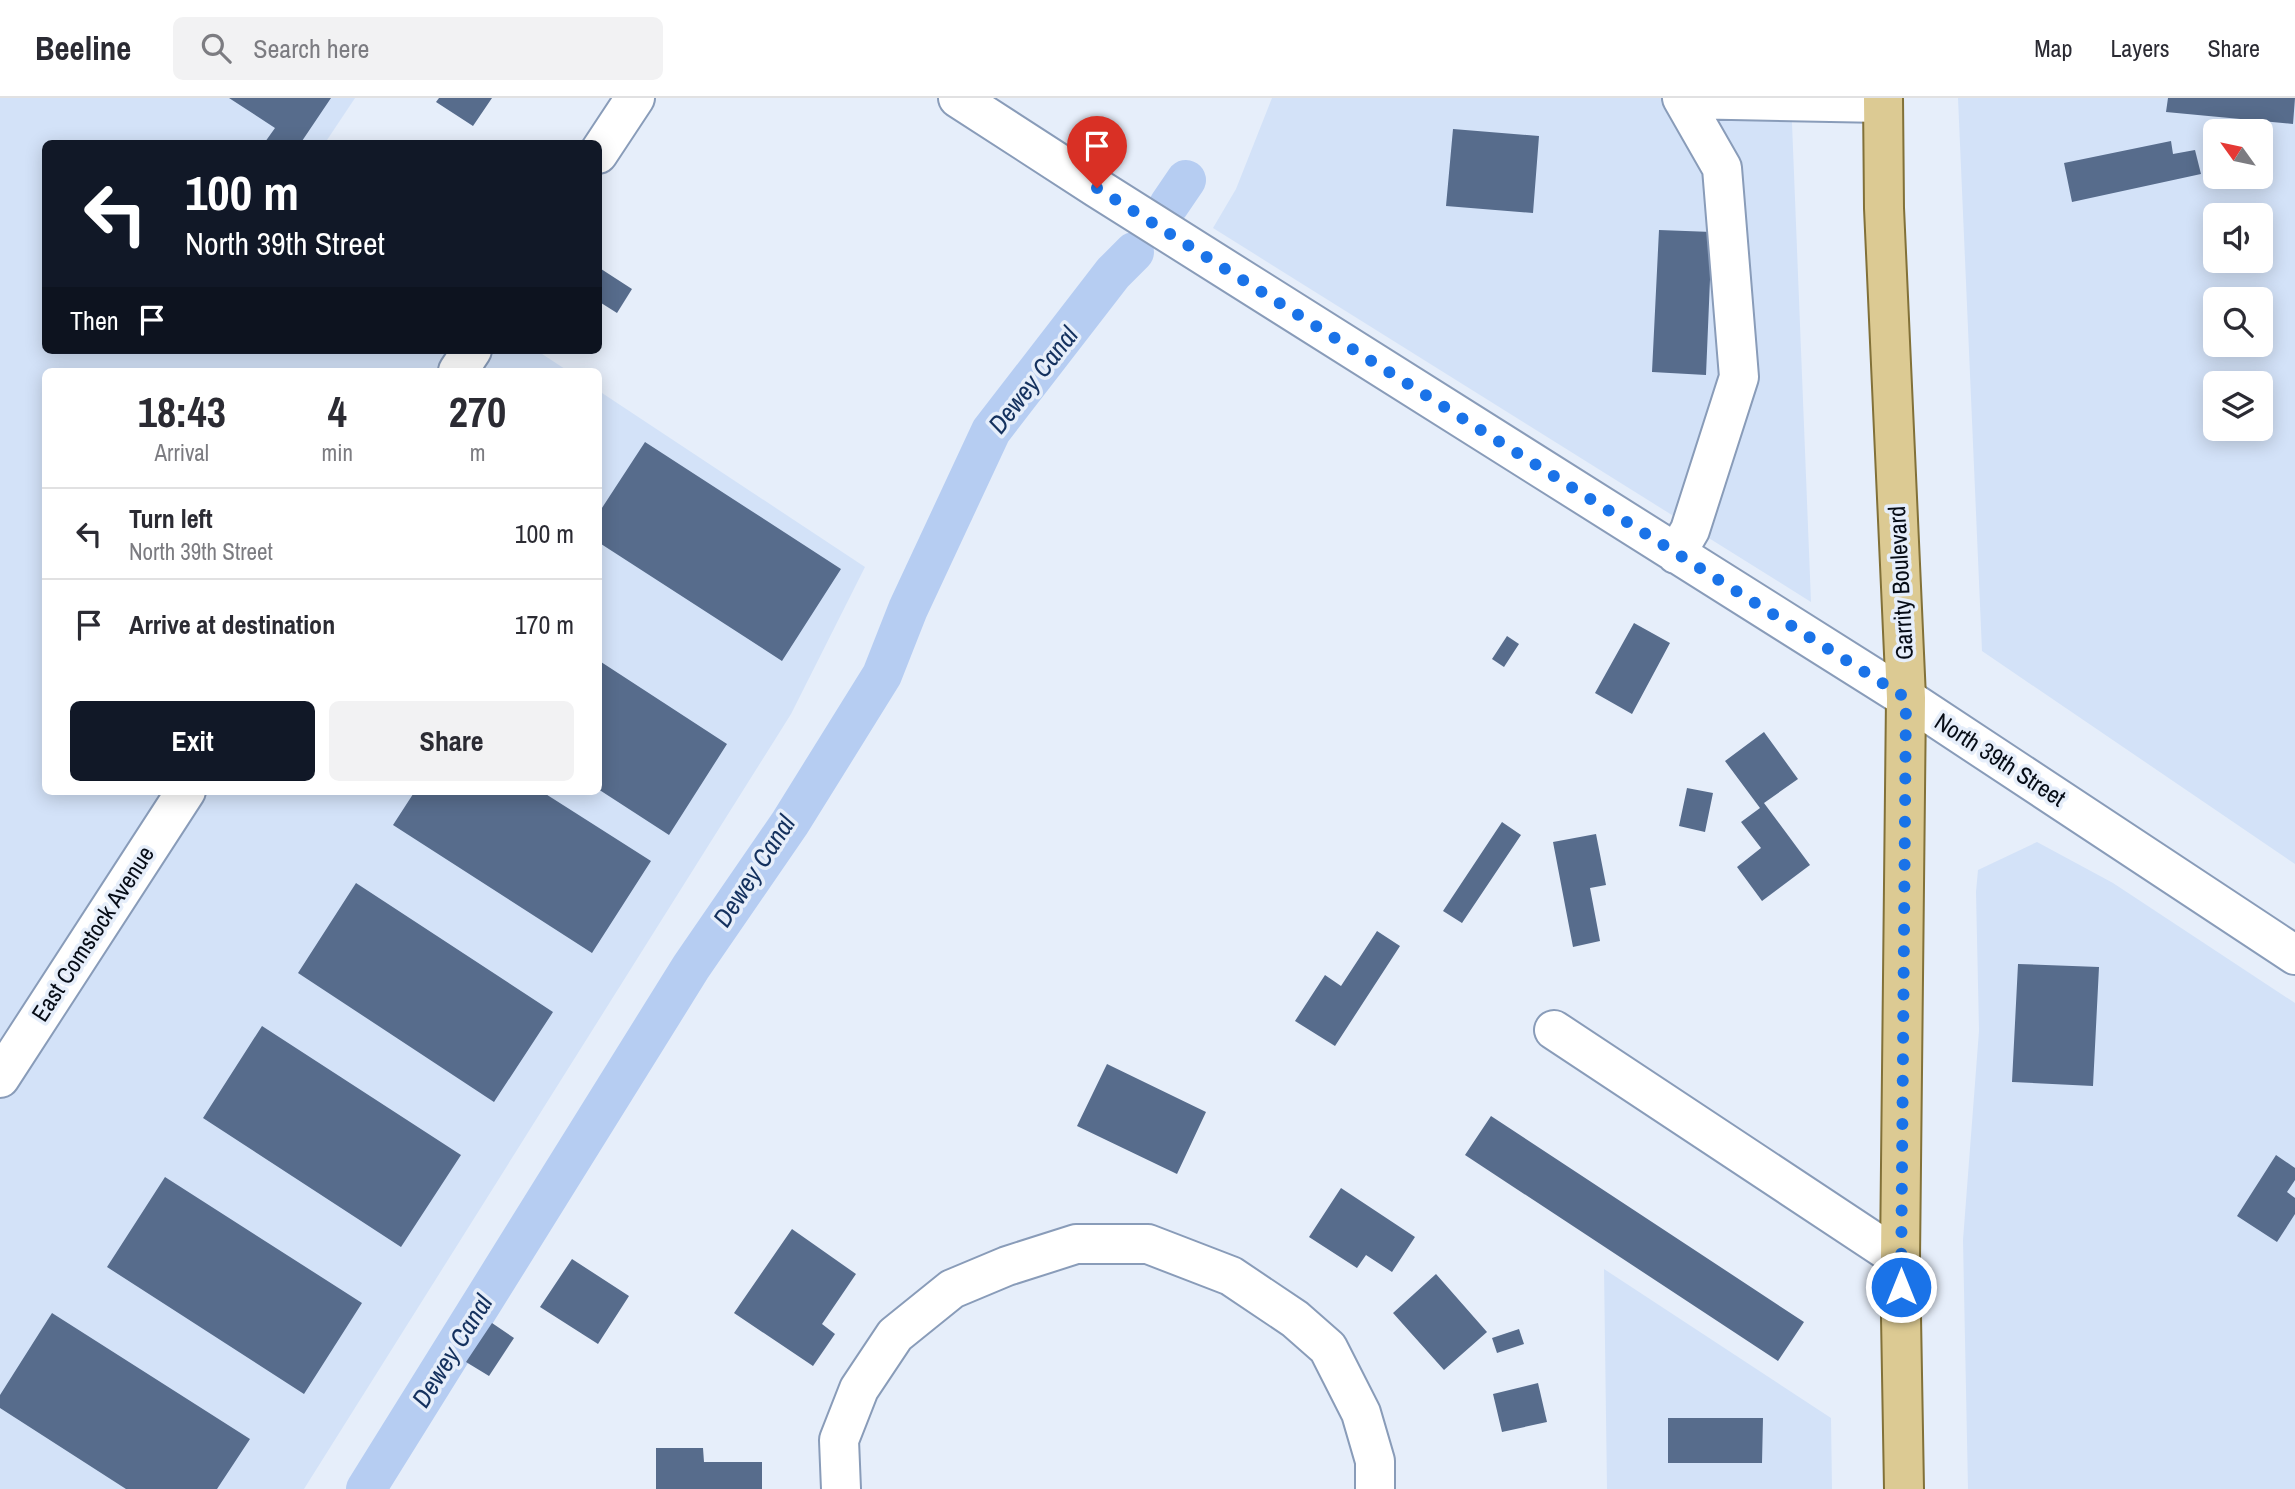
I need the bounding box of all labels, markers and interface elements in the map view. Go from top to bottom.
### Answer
search box [173,17,663,80]
text: Beeline [35,26,131,70]
icon: search [197,29,235,67]
text: Search here [253,31,369,66]
text: Map [2034,32,2072,64]
text: Layers [2110,32,2169,64]
text: Share [2207,32,2260,64]
pin [1067,116,1127,188]
north arrow [2203,119,2273,189]
map controls [2203,119,2273,441]
icon: arrive [1078,127,1116,165]
text: 100 m [185,159,299,225]
icon: left [70,168,161,259]
button: sound [2203,203,2273,273]
text: North 39th Street [185,222,385,265]
button: search [2203,287,2273,357]
icon: arrive [133,301,171,339]
text: Then [70,303,119,338]
water label: Dewey Canal [980,318,1086,440]
button: layers [2203,371,2273,441]
text: 18:43 [138,384,226,440]
text: 4 [328,384,347,440]
text: 270 [449,384,506,440]
text: Arrival [155,437,209,468]
text: min [322,437,353,468]
text: m [470,437,485,468]
text: Turn left [129,501,213,536]
street label: Garrity Boulevard [1880,505,1920,661]
icon: left [70,515,108,553]
text: 100 m [515,516,574,551]
text: North 39th Street [129,536,273,567]
icon: arrive [70,606,108,644]
text: Arrive at destination [129,607,335,642]
text: 170 m [515,607,574,642]
button: Exit [70,701,315,781]
button: Share [329,701,574,781]
street label: North 39th Street [1929,705,2073,814]
water label: Dewey Canal [704,807,803,933]
street label: East Comstock Avenue [23,840,161,1027]
position arrow [1864,1250,1938,1324]
water label: Dewey Canal [403,1287,501,1414]

